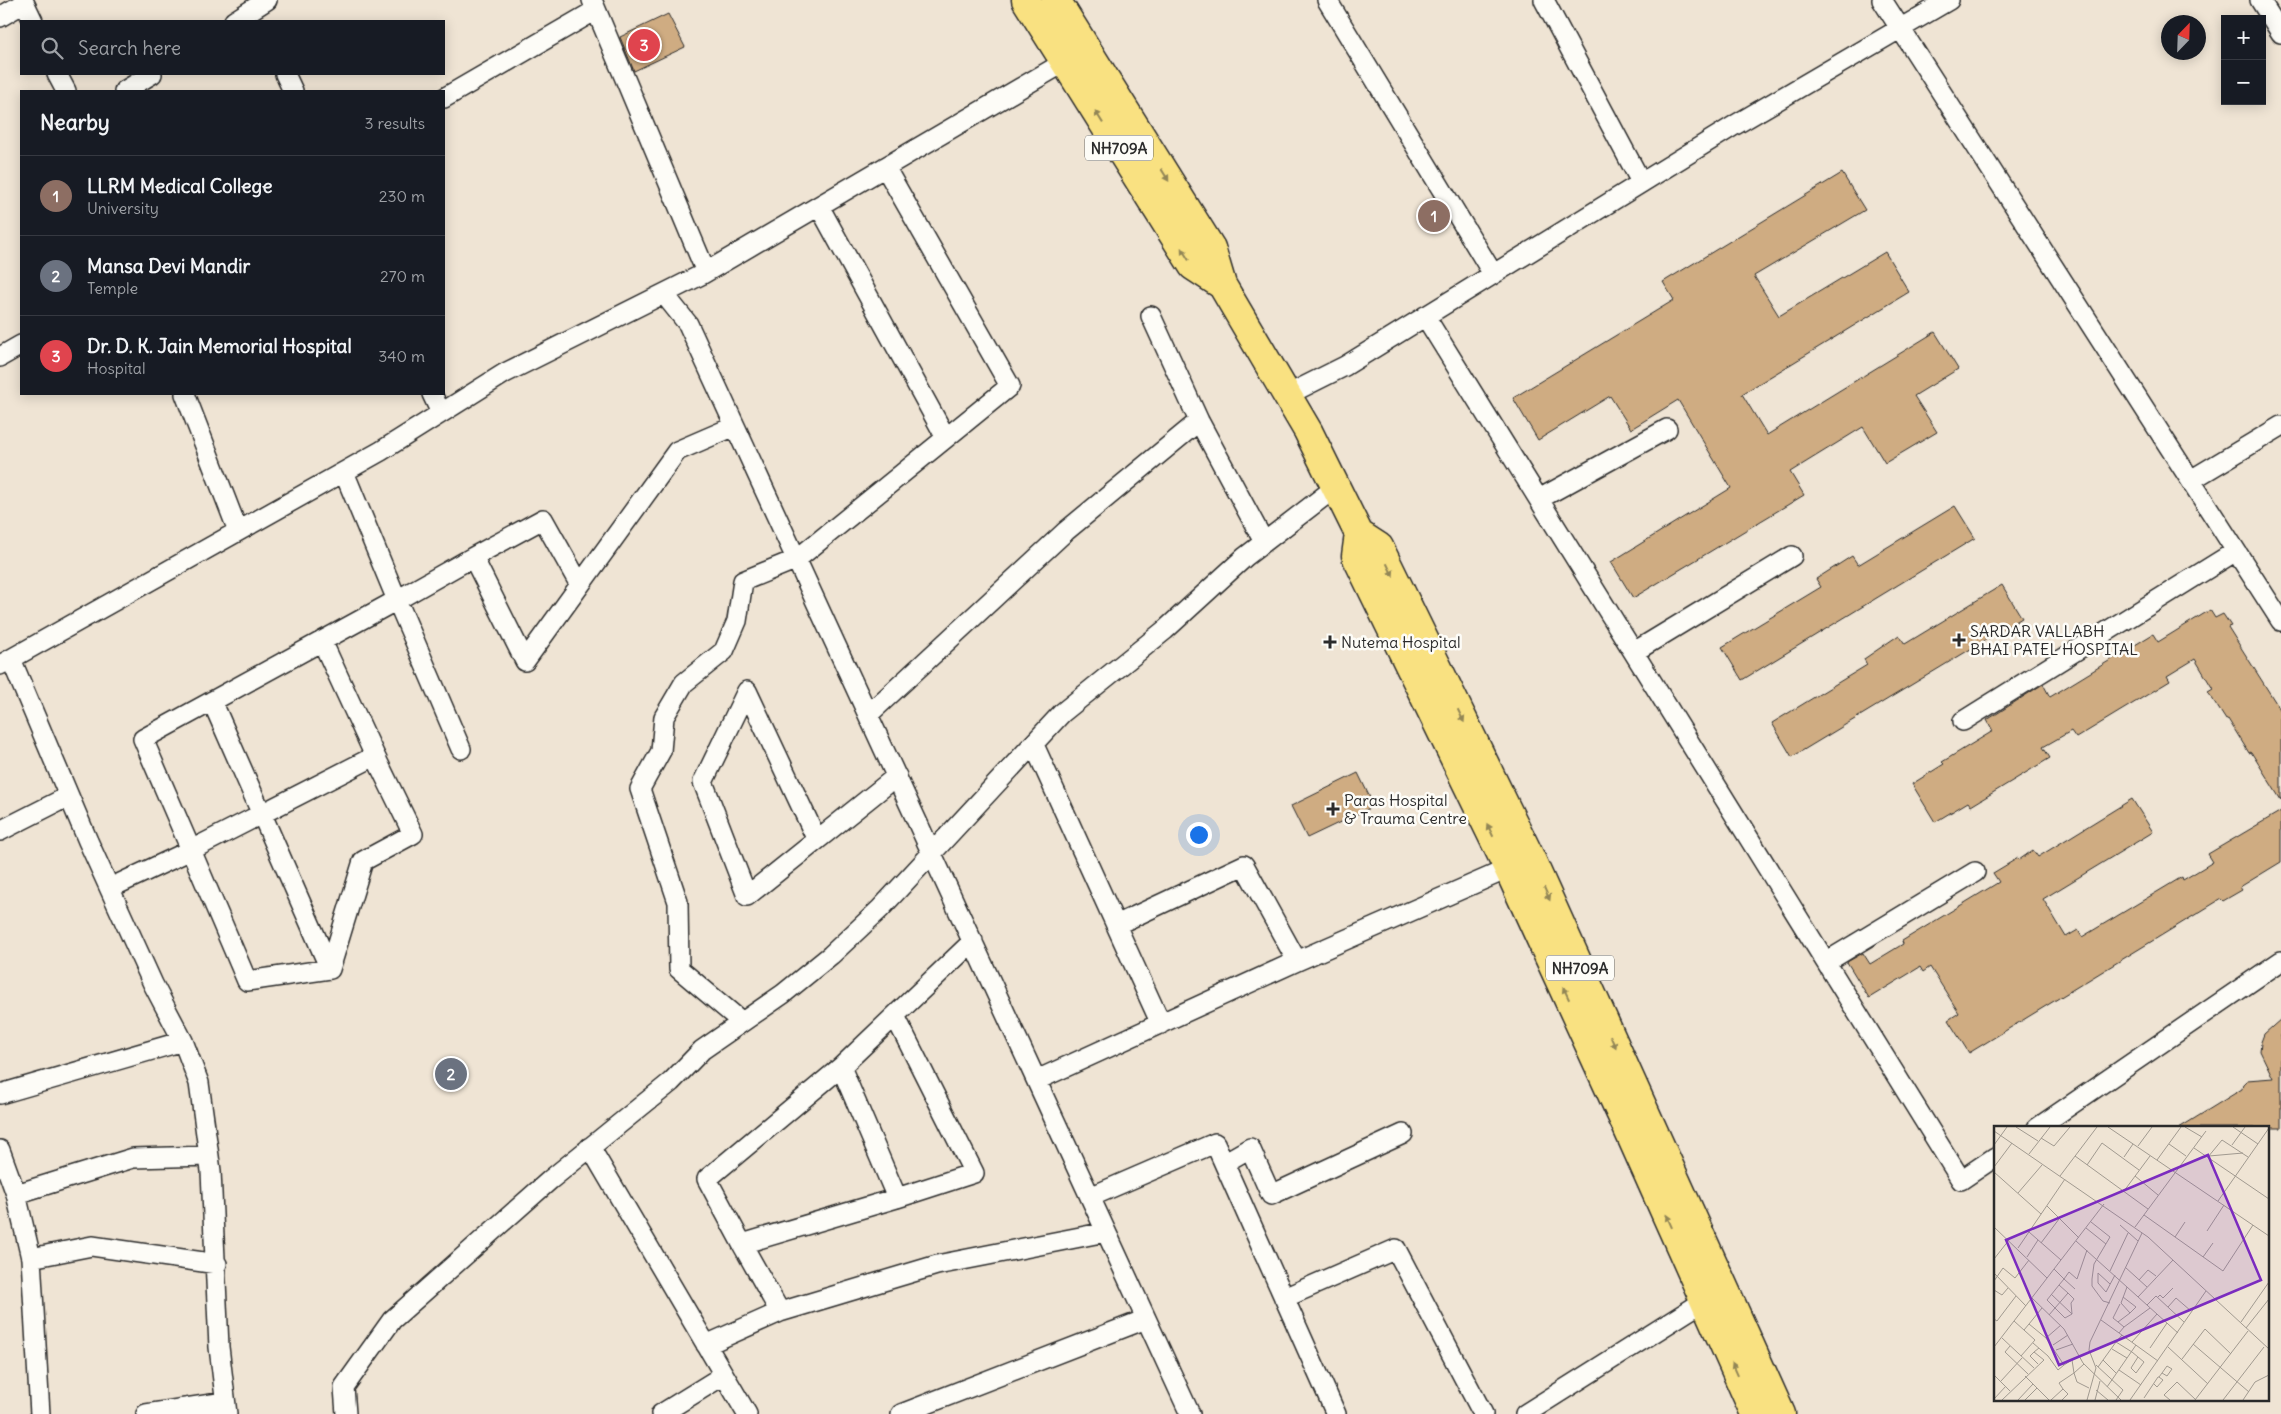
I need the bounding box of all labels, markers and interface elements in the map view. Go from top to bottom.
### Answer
north arrow [2161,15,2206,60]
map controls [2221,15,2266,105]
button: + [2221,15,2266,60]
search box [20,20,445,75]
pin: 3 [628,26,660,64]
icon: search [38,34,66,62]
text: Search here [78,36,181,60]
button: − [2221,60,2266,105]
text: Nearby [40,109,110,136]
one-way arrow [1094,110,1104,123]
text: 3 results [365,113,425,133]
road number: NH709A [1085,136,1153,160]
one-way arrow [1161,168,1170,181]
text: LLRM Medical College [87,174,272,198]
text: 1 [53,186,59,206]
text: 230 m [379,186,425,206]
pin: 1 [1418,197,1450,235]
text: University [87,198,159,218]
one-way arrow [1181,248,1190,261]
text: Mansa Devi Mandir [87,254,250,278]
text: 2 [52,266,60,286]
text: 270 m [380,266,425,286]
text: Temple [87,278,138,298]
text: Dr. D. K. Jain Memorial Hospital [87,334,352,358]
text: 3 [51,346,61,366]
text: 340 m [378,346,425,366]
text: Hospital [87,358,146,378]
one-way arrow [1386,563,1394,577]
place label: SARDAR VALLABH BHAI PATEL HOSPITAL [1970,621,2138,659]
place label: Nutema Hospital [1341,632,1461,652]
marker: SARDAR VALLABH BHAI PATEL HOSPITAL [1952,633,1966,647]
marker: Nutema Hospital [1323,635,1337,649]
one-way arrow [1457,709,1465,723]
place label: Paras Hospital & Trauma Centre [1344,790,1467,828]
marker: Paras Hospital & Trauma Centre [1326,802,1340,816]
your location [1186,822,1212,848]
one-way arrow [1486,823,1494,837]
one-way arrow [1543,887,1551,901]
road number: NH709A [1546,956,1614,980]
one-way arrow [1561,986,1569,1000]
one-way arrow [1610,1035,1618,1049]
pin: 2 [435,1055,467,1093]
inset map [1994,1126,2268,1402]
one-way arrow [1665,1214,1673,1228]
one-way arrow [1730,1362,1738,1376]

